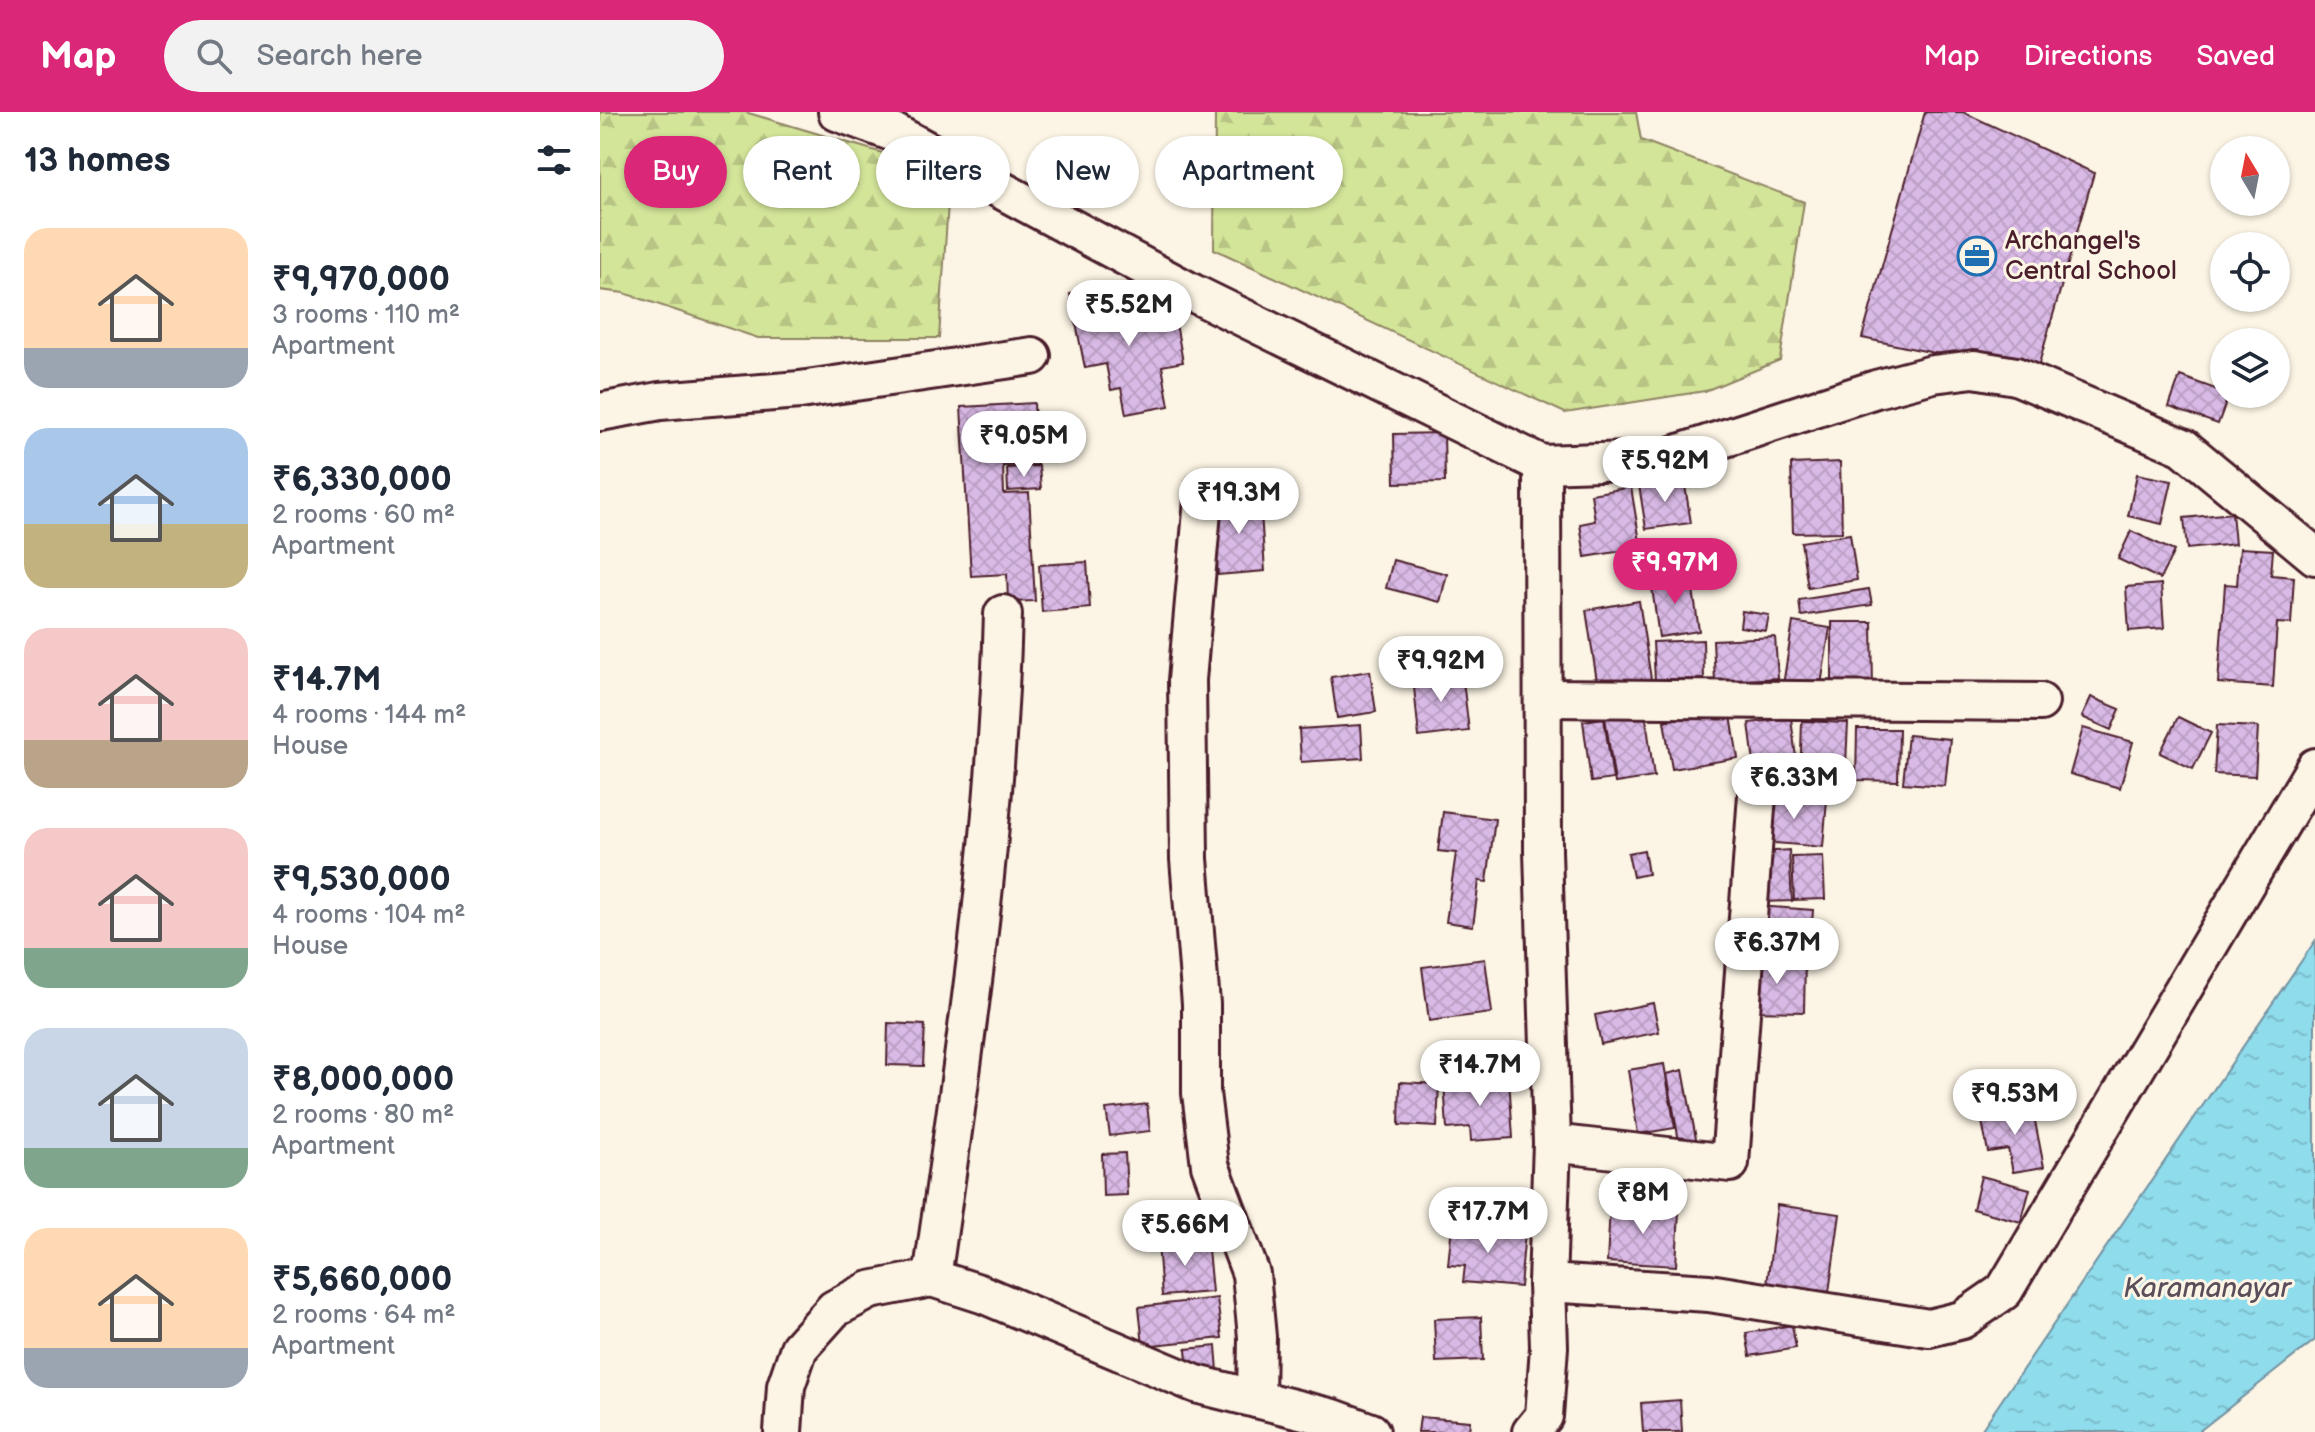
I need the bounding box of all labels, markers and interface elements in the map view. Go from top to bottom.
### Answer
search box [164,20,724,92]
text: Map [40,34,116,79]
icon: search [192,34,236,78]
text: Search here [256,38,423,74]
text: Map [1923,40,1980,73]
text: Directions [2024,40,2152,73]
text: Saved [2196,40,2275,73]
chip: Buy [624,136,727,208]
chip: Rent [743,136,860,208]
chip: Filters [876,136,1010,208]
chip: New [1026,136,1139,208]
chip: Apartment [1155,136,1343,208]
north arrow [2210,136,2290,216]
map controls [2210,136,2290,408]
icon: filters [532,138,576,182]
text: 13 homes [24,140,171,181]
place label: Archangel's Central School [2005,226,2177,287]
button: locate [2210,232,2290,312]
office icon: Archangel's Central School [1956,235,1998,277]
text: ₹9,970,000 [272,259,450,300]
icon: home [88,260,184,356]
pin: ₹5.52M [1064,280,1194,348]
text: ₹5.52M [1085,290,1173,321]
text: 3 rooms · 110 m² [272,300,460,331]
button: layers [2210,328,2290,408]
text: Apartment [272,331,395,362]
pin: ₹9.05M [959,411,1089,479]
text: ₹9.05M [979,421,1069,452]
pin: ₹5.92M [1600,436,1730,504]
text: ₹5.92M [1621,446,1709,477]
text: ₹6,330,000 [272,459,452,500]
icon: home [88,460,184,556]
pin: ₹19.3M [1174,468,1304,536]
text: ₹19.3M [1197,478,1281,509]
text: 2 rooms · 60 m² [272,500,455,531]
text: Apartment [272,531,395,562]
pin: ₹9.97M [1610,538,1740,606]
text: ₹9.97M [1631,548,1719,579]
pin: ₹9.92M [1376,636,1506,704]
text: ₹9.92M [1396,646,1486,677]
text: ₹14.7M [272,659,381,700]
icon: home [88,660,184,756]
text: 4 rooms · 144 m² [272,700,466,731]
text: House [272,731,348,762]
pin: ₹6.33M [1729,753,1859,821]
text: ₹6.33M [1749,763,1839,794]
text: ₹9,530,000 [272,859,451,900]
icon: home [88,860,184,956]
text: 4 rooms · 104 m² [272,900,466,931]
pin: ₹6.37M [1712,918,1842,986]
text: ₹6.37M [1733,928,1821,959]
text: House [272,931,348,962]
pin: ₹14.7M [1415,1040,1545,1108]
text: ₹14.7M [1438,1050,1522,1081]
text: ₹8,000,000 [272,1059,454,1100]
icon: home [88,1060,184,1156]
pin: ₹9.53M [1950,1069,2080,1137]
text: ₹9.53M [1971,1079,2059,1110]
text: 2 rooms · 80 m² [272,1100,454,1131]
text: Apartment [272,1131,395,1162]
pin: ₹8M [1604,1168,1682,1236]
text: ₹8M [1617,1178,1669,1209]
pin: ₹17.7M [1423,1187,1553,1255]
text: ₹17.7M [1447,1197,1529,1228]
pin: ₹5.66M [1120,1200,1250,1268]
text: ₹5.66M [1140,1210,1230,1241]
text: ₹5,660,000 [272,1259,452,1300]
icon: home [88,1260,184,1356]
water label: Karamanayar [2123,1272,2293,1305]
text: 2 rooms · 64 m² [272,1300,456,1331]
text: Apartment [272,1331,395,1362]

